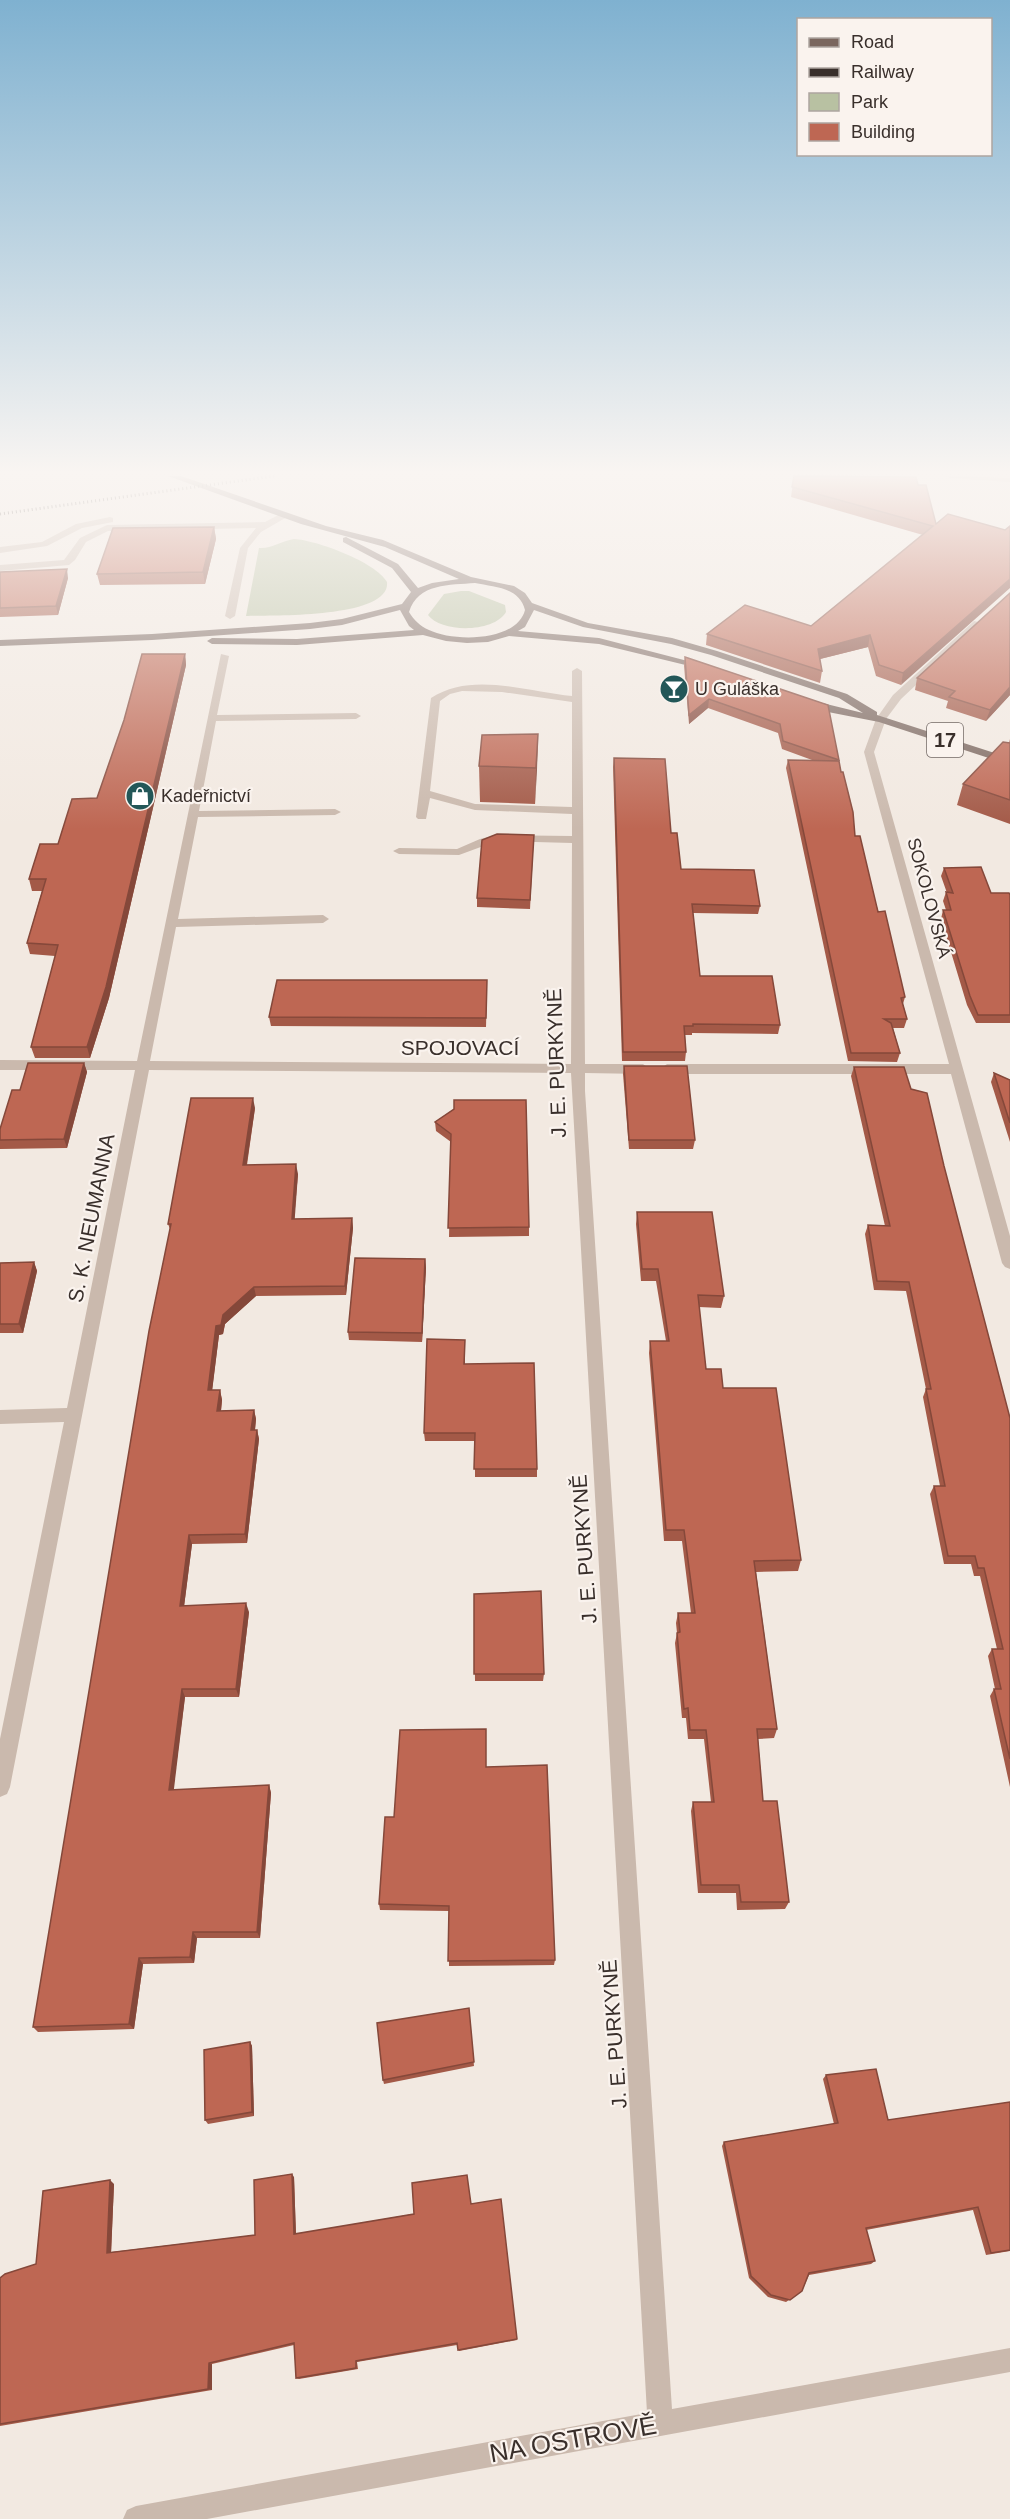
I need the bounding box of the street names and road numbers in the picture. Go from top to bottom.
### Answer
road number: 17 [927,723,963,757]
street label: SOKOLOVSKÁ [903,835,955,961]
street label: J. E. PURKYNĚ [542,988,570,1138]
street label: SPOJOVACÍ [401,1036,519,1059]
street label: S. K. NEUMANNA [63,1132,119,1304]
street label: J. E. PURKYNĚ [567,1474,601,1624]
street label: J. E. PURKYNĚ [597,1959,631,2109]
street label: NA OSTROVĚ [487,2410,659,2468]

